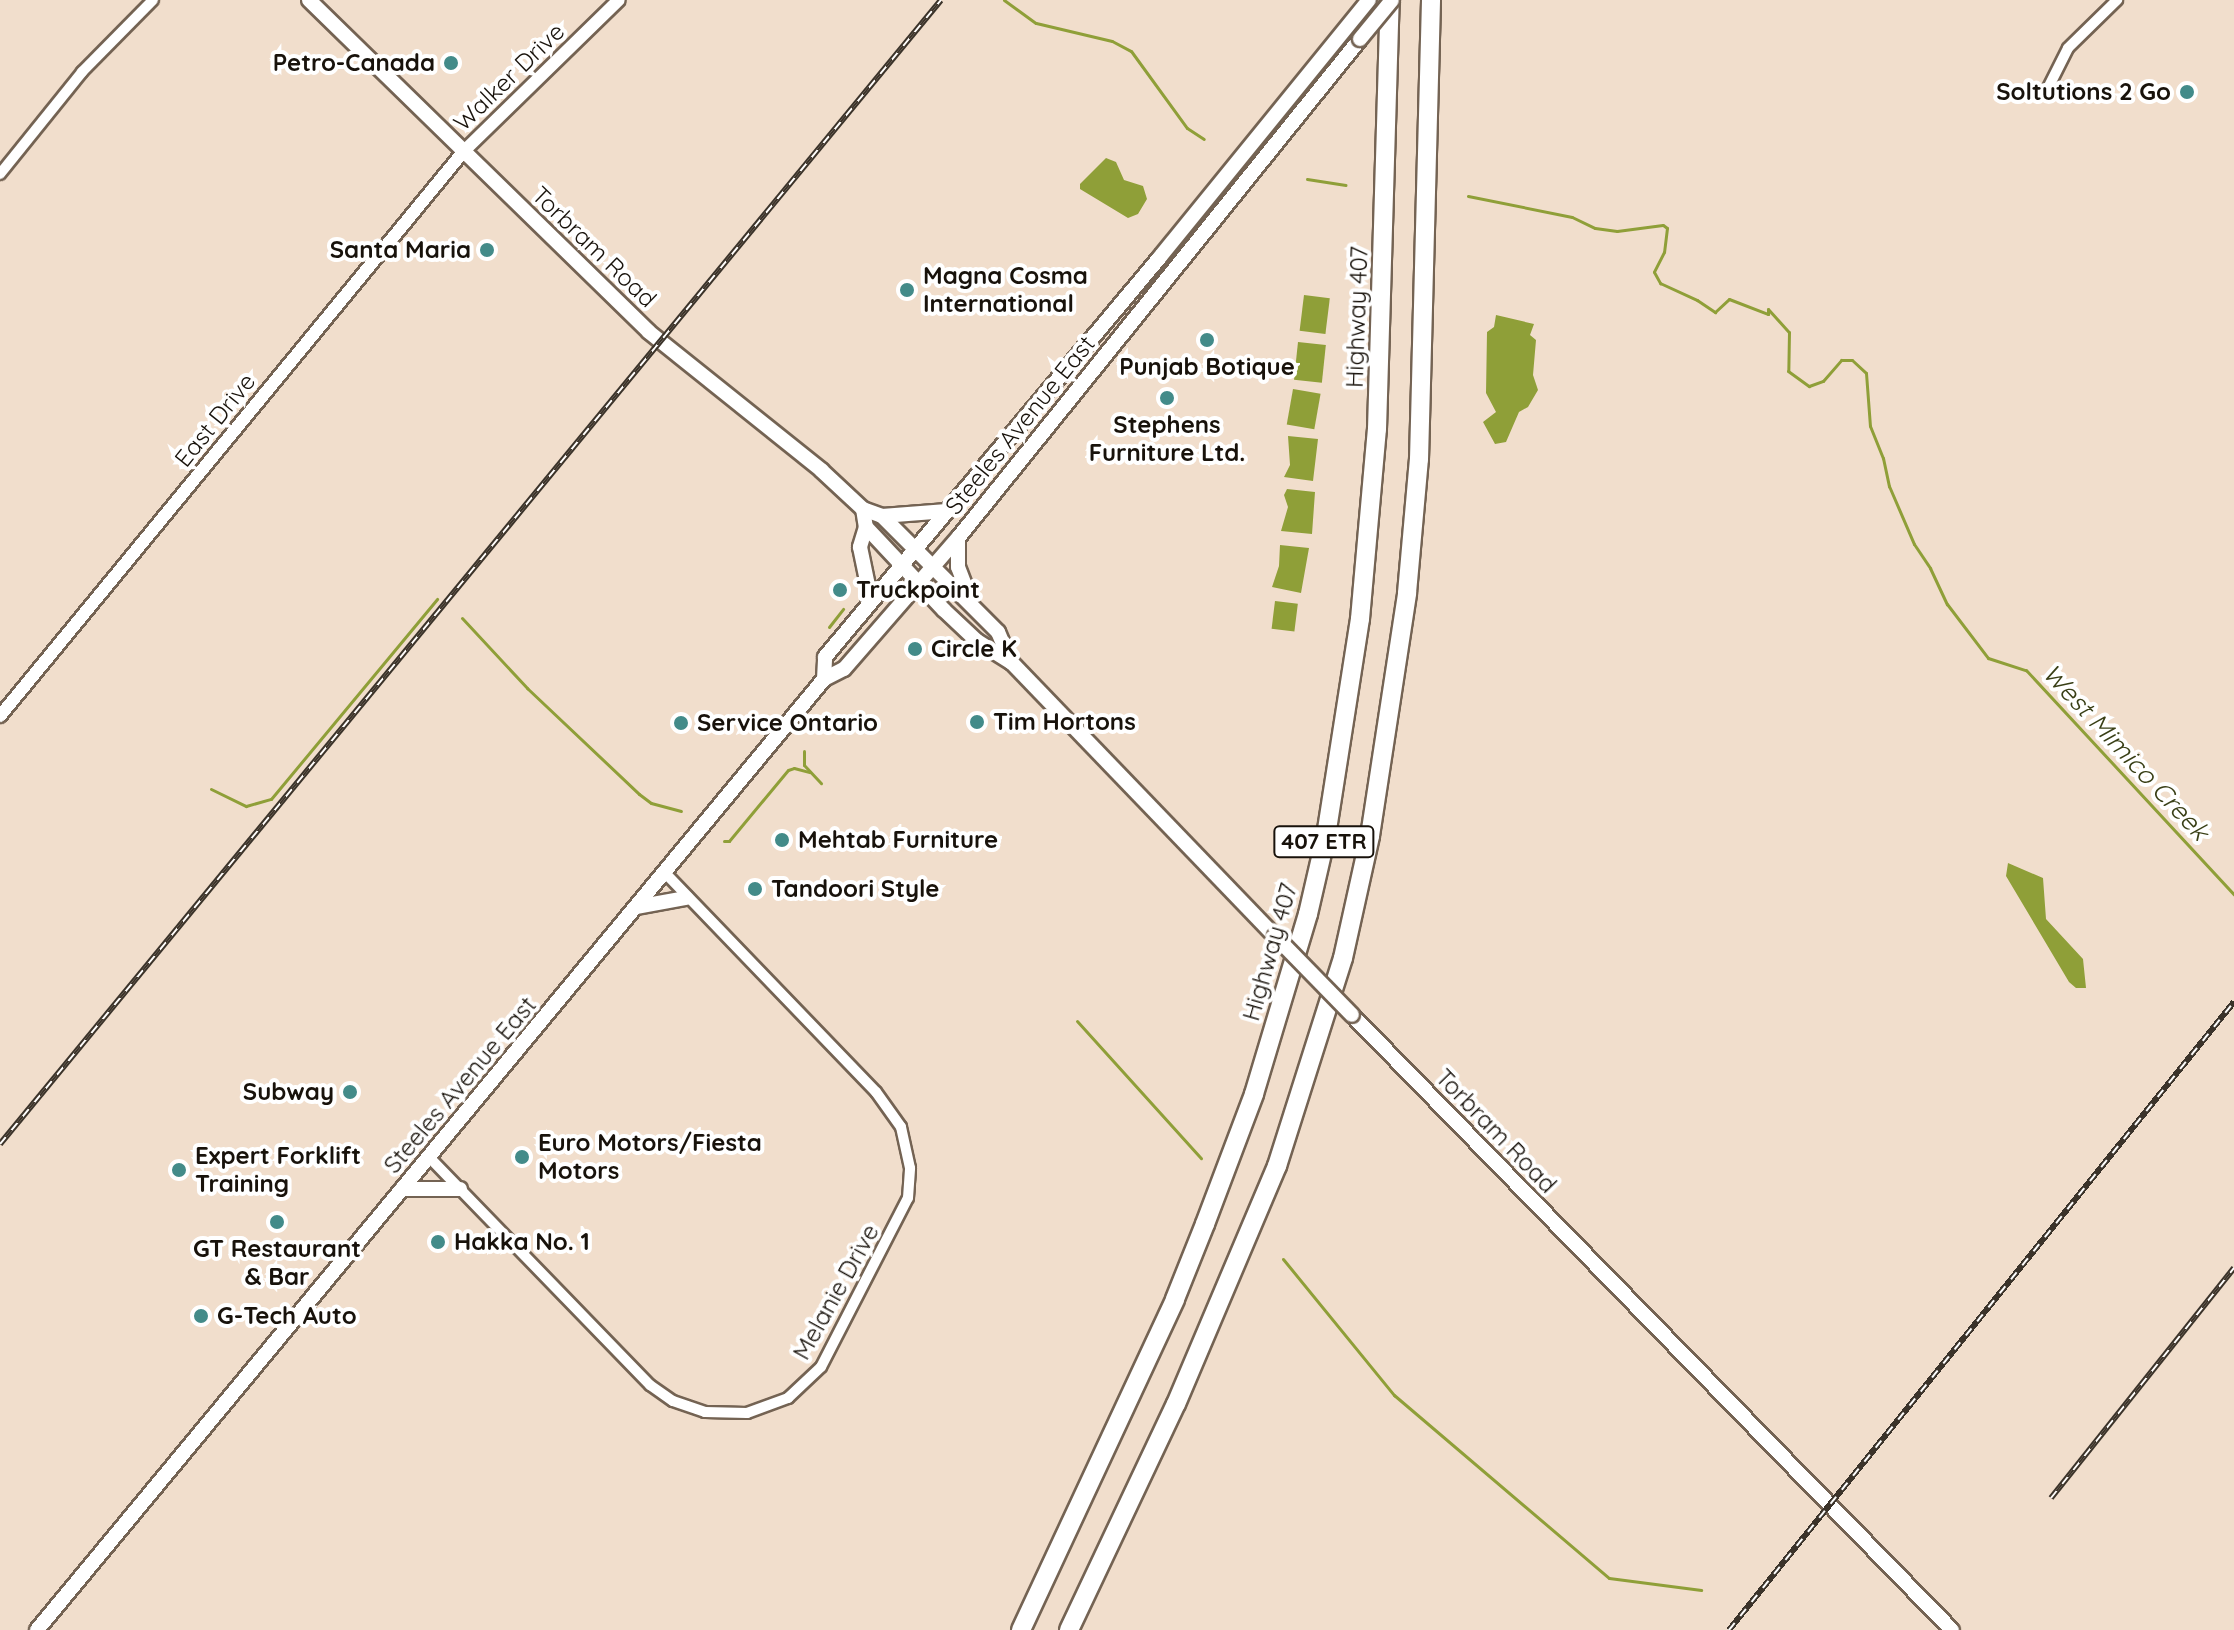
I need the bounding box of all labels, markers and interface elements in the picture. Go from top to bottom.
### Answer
street label: Walker Drive [448,17,570,137]
place label: Petro-Canada [273,49,435,77]
marker: Petro-Canada [442,54,460,72]
place label: Soltutions 2 Go [1996,78,2171,106]
marker: Soltutions 2 Go [2178,83,2196,101]
street label: Torbram Road [526,181,662,313]
place label: Santa Maria [330,236,471,264]
marker: Santa Maria [478,241,496,259]
street label: Highway 407 [1340,246,1374,388]
place label: Magna Cosma International [923,262,1088,318]
marker: Magna Cosma International [898,281,916,299]
street label: Steeles Avenue East [939,330,1101,520]
marker: Punjab Botique [1198,331,1216,349]
place label: Punjab Botique [1119,353,1295,381]
street label: East Drive [169,367,261,473]
marker: Stephens Furniture Ltd. [1158,389,1176,407]
place label: Stephens Furniture Ltd. [1089,411,1245,467]
place label: Truckpoint [856,576,980,604]
marker: Truckpoint [831,581,849,599]
place label: Circle K [931,635,1017,663]
marker: Circle K [906,640,924,658]
water label: West Mimico Creek [2036,657,2216,847]
place label: Tim Hortons [993,708,1136,736]
place label: Service Ontario [697,709,878,737]
marker: Tim Hortons [968,713,986,731]
marker: Service Ontario [672,714,690,732]
road number: 407 ETR [1272,824,1376,860]
place label: Mehtab Furniture [798,826,998,854]
marker: Mehtab Furniture [773,831,791,849]
place label: Tandoori Style [771,875,939,903]
marker: Tandoori Style [746,880,764,898]
street label: Highway 407 [1237,880,1303,1024]
street label: Steeles Avenue East [378,991,542,1179]
street label: Torbram Road [1430,1063,1562,1199]
place label: Subway [243,1078,334,1106]
marker: Subway [341,1083,359,1101]
place label: Euro Motors/Fiesta Motors [538,1129,762,1185]
place label: Expert Forklift Training [195,1142,361,1198]
marker: Euro Motors/Fiesta Motors [513,1148,531,1166]
marker: Expert Forklift Training [170,1161,188,1179]
marker: GT Restaurant & Bar [268,1213,286,1231]
street label: Melanie Drive [787,1219,885,1365]
place label: Hakka No. 1 [454,1228,590,1256]
marker: Hakka No. 1 [429,1233,447,1251]
place label: GT Restaurant & Bar [193,1235,361,1291]
place label: G-Tech Auto [217,1302,357,1330]
marker: G-Tech Auto [192,1307,210,1325]

